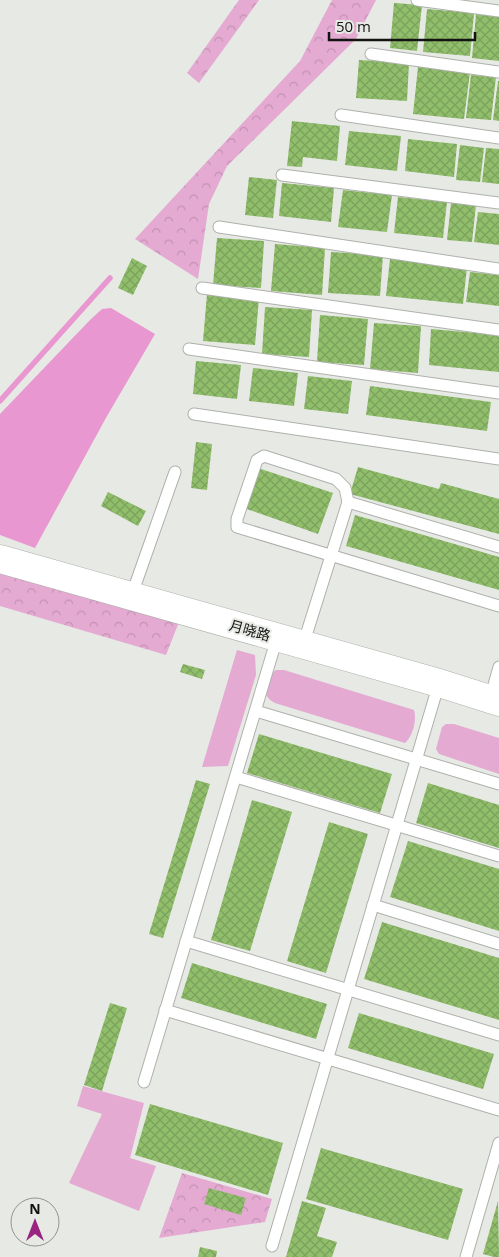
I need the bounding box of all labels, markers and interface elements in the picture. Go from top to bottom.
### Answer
scale bar [329,10,475,42]
text: 50 m [336,16,371,36]
street label: 月晓路 [227,615,273,645]
north arrow [10,1197,60,1247]
text: N [29,1199,41,1218]

